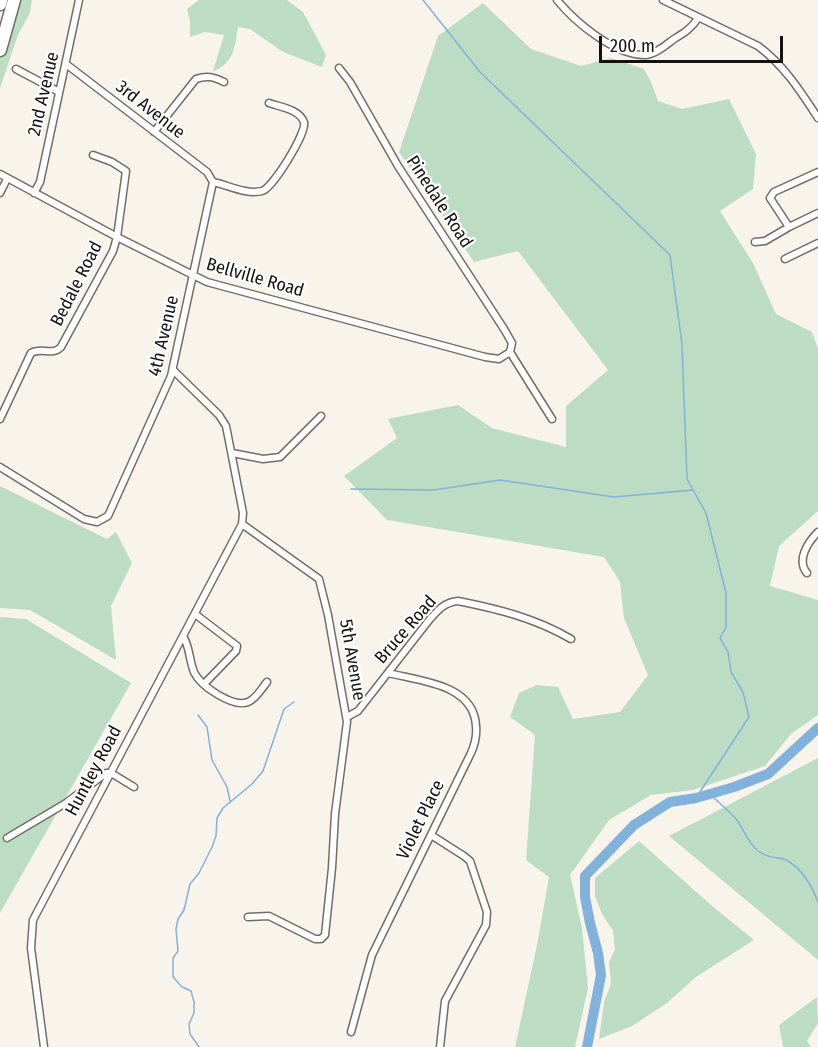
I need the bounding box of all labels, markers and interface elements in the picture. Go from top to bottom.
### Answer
scale bar [602,24,786,62]
text: 200 m [610,35,655,57]
street label: 2nd Avenue [24,50,64,138]
street label: 3rd Avenue [111,76,189,144]
street label: Pinedale Road [401,152,477,252]
street label: Bedale Road [46,238,108,330]
street label: Bellville Road [204,254,306,302]
street label: 4th Avenue [144,293,184,379]
street label: Bruce Road [371,591,441,669]
street label: 5th Avenue [334,618,370,702]
street label: Huntley Road [61,722,127,820]
street label: Violet Place [392,777,450,863]

